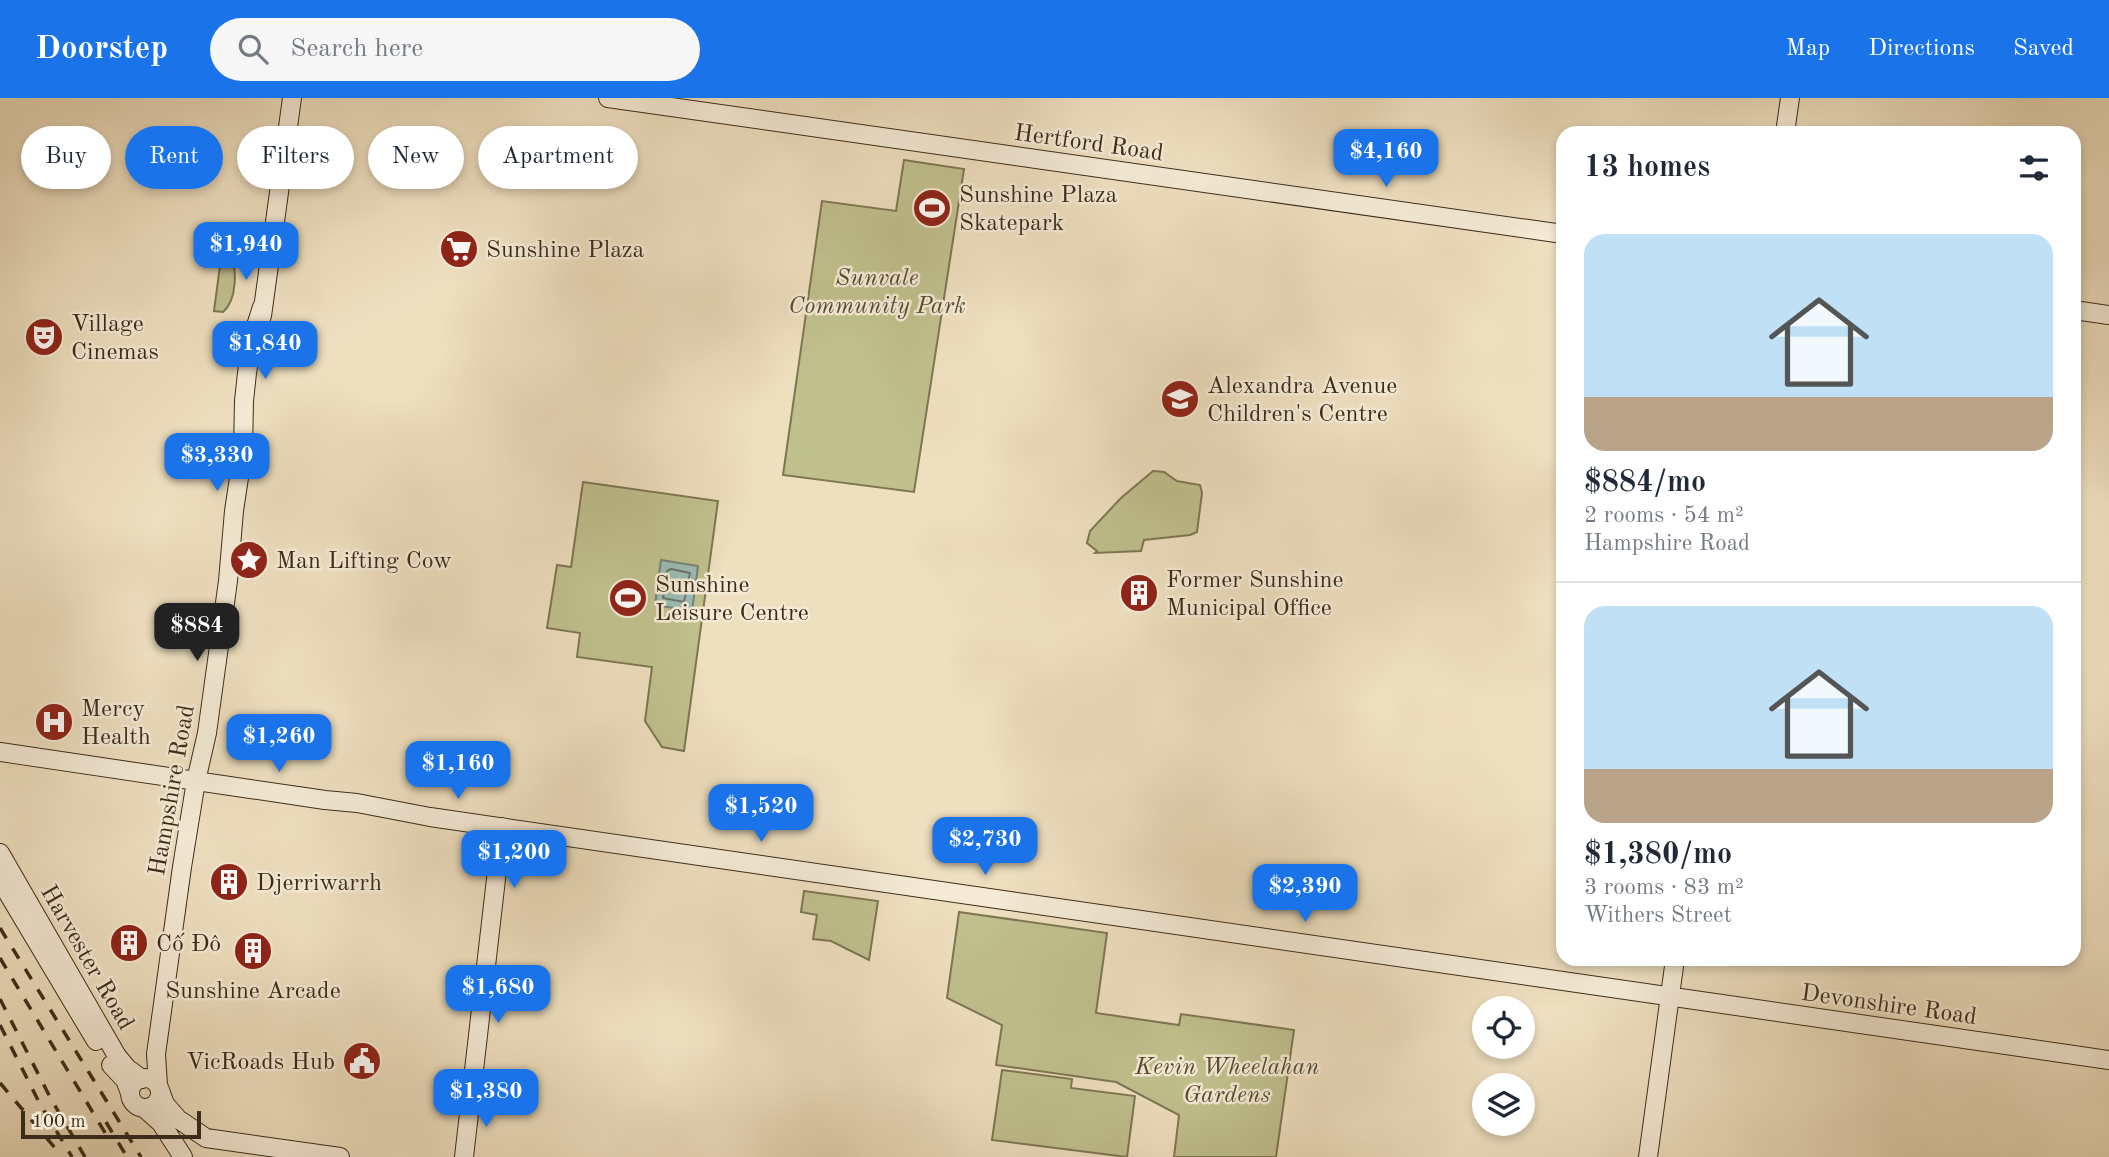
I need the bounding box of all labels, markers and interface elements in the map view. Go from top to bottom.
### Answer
search box [210,18,700,81]
icon: search [234,30,272,68]
text: Doorstep [35,33,168,66]
text: Search here [290,36,423,62]
text: Map [1786,37,1830,61]
text: Directions [1868,37,1975,61]
text: Saved [2013,37,2074,61]
street label: Hertford Road [1012,122,1165,166]
chip: Buy [21,126,111,189]
chip: Rent [125,126,223,189]
chip: Filters [237,126,354,189]
chip: New [368,126,464,189]
chip: Apartment [478,126,638,189]
pin: $4,160 [1329,130,1443,189]
text: $4,160 [1349,140,1423,163]
icon: filters [2015,149,2053,187]
text: 13 homes [1584,153,1710,183]
place label: Sunshine Plaza Skatepark [959,184,1118,236]
sports icon: Sunshine Plaza Skatepark [911,187,953,229]
pin: $1,940 [189,222,303,282]
supermarket icon: Sunshine Plaza [438,228,480,270]
text: $1,940 [209,233,283,256]
place label: Sunshine Plaza [486,239,645,263]
park label: Sunvale Community Park [788,267,966,319]
icon: home [1756,279,1882,405]
place label: Village Cinemas [71,313,159,365]
theatre icon: Village Cinemas [23,316,65,358]
pin: $1,840 [208,322,322,381]
text: $1,840 [228,332,302,355]
place label: Alexandra Avenue Children's Centre [1207,375,1397,427]
school or university icon: Alexandra Avenue Children's Centre [1159,378,1201,420]
pin: $3,330 [160,434,274,493]
text: $3,330 [180,444,254,467]
text: $884/mo [1584,468,1706,498]
text: 2 rooms · 54 m² [1584,504,1744,527]
text: Hampshire Road [1584,532,1750,555]
place icon: Man Lifting Cow [228,539,270,581]
place label: Man Lifting Cow [276,550,452,574]
place label: Former Sunshine Municipal Office [1166,569,1344,621]
building icon: Former Sunshine Municipal Office [1118,572,1160,614]
place label: Sunshine Leisure Centre [655,574,809,626]
sports icon: Sunshine Leisure Centre [607,577,649,619]
pin: $884 [156,603,238,663]
text: $884 [170,614,224,637]
icon: home [1756,651,1882,777]
place label: Mercy Health [81,698,151,750]
hospital icon: Mercy Health [33,701,75,743]
street label: Hampshire Road [146,703,200,878]
pin: $1,260 [222,714,336,774]
text: $1,260 [242,725,316,748]
pin: $1,160 [401,742,515,801]
text: $1,160 [421,752,495,775]
pin: $1,520 [704,784,818,844]
text: $1,520 [724,795,798,818]
pin: $2,730 [928,818,1042,877]
text: $2,730 [948,828,1022,851]
pin: $1,200 [457,830,571,890]
text: $1,380/mo [1584,840,1732,870]
text: $1,200 [477,841,551,864]
building icon: Djerriwarrh [208,861,250,903]
pin: $2,390 [1248,864,1362,924]
place label: Djerriwarrh [256,872,382,896]
text: $2,390 [1268,875,1342,898]
text: 3 rooms · 83 m² [1584,876,1744,899]
street label: Harvester Road [35,881,137,1035]
text: Withers Street [1584,904,1732,927]
building icon: Cố Đô [108,922,150,964]
building icon: Sunshine Arcade [232,930,274,972]
place label: Cố Đô [156,932,221,957]
pin: $1,680 [441,965,555,1025]
text: $1,680 [461,976,535,999]
place label: Sunshine Arcade [165,980,341,1004]
street label: Devonshire Road [1799,982,1978,1030]
map controls [1472,996,1535,1136]
button: locate [1472,996,1535,1059]
public building icon: VicRoads Hub [341,1040,383,1082]
place label: VicRoads Hub [186,1051,335,1075]
park label: Kevin Wheelahan Gardens [1134,1056,1319,1108]
pin: $1,380 [429,1070,543,1129]
button: layers [1472,1073,1535,1136]
text: $1,380 [449,1080,523,1103]
scale bar [21,1108,201,1140]
text: 100 m [32,1113,85,1132]

